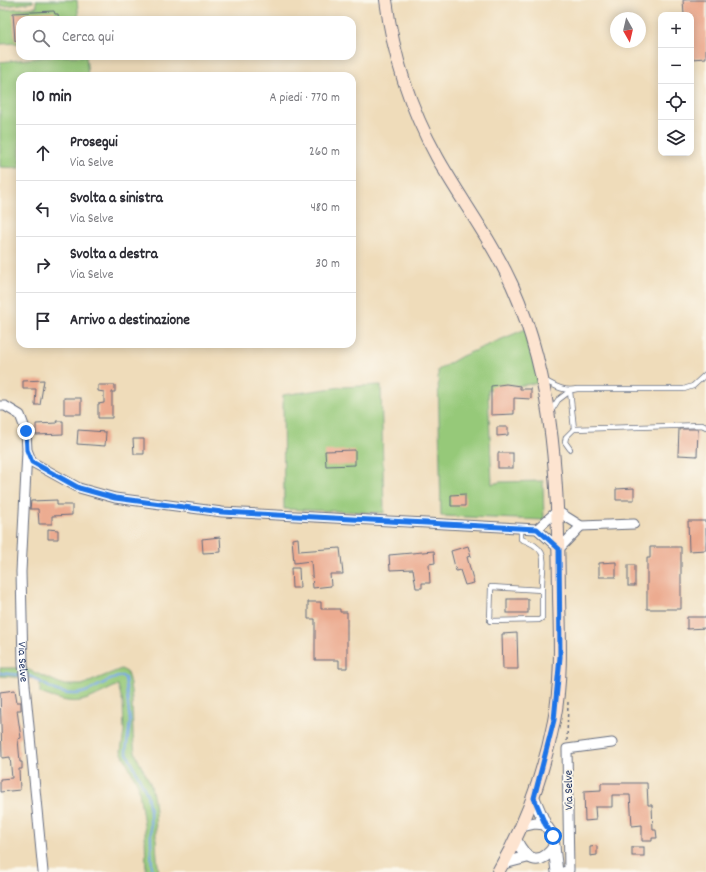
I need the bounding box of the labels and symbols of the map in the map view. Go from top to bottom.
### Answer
north arrow [610,12,646,48]
route end [17,422,35,440]
street label: Via Selve [13,642,32,683]
street label: Via Selve [561,770,578,810]
route start [544,827,562,845]

